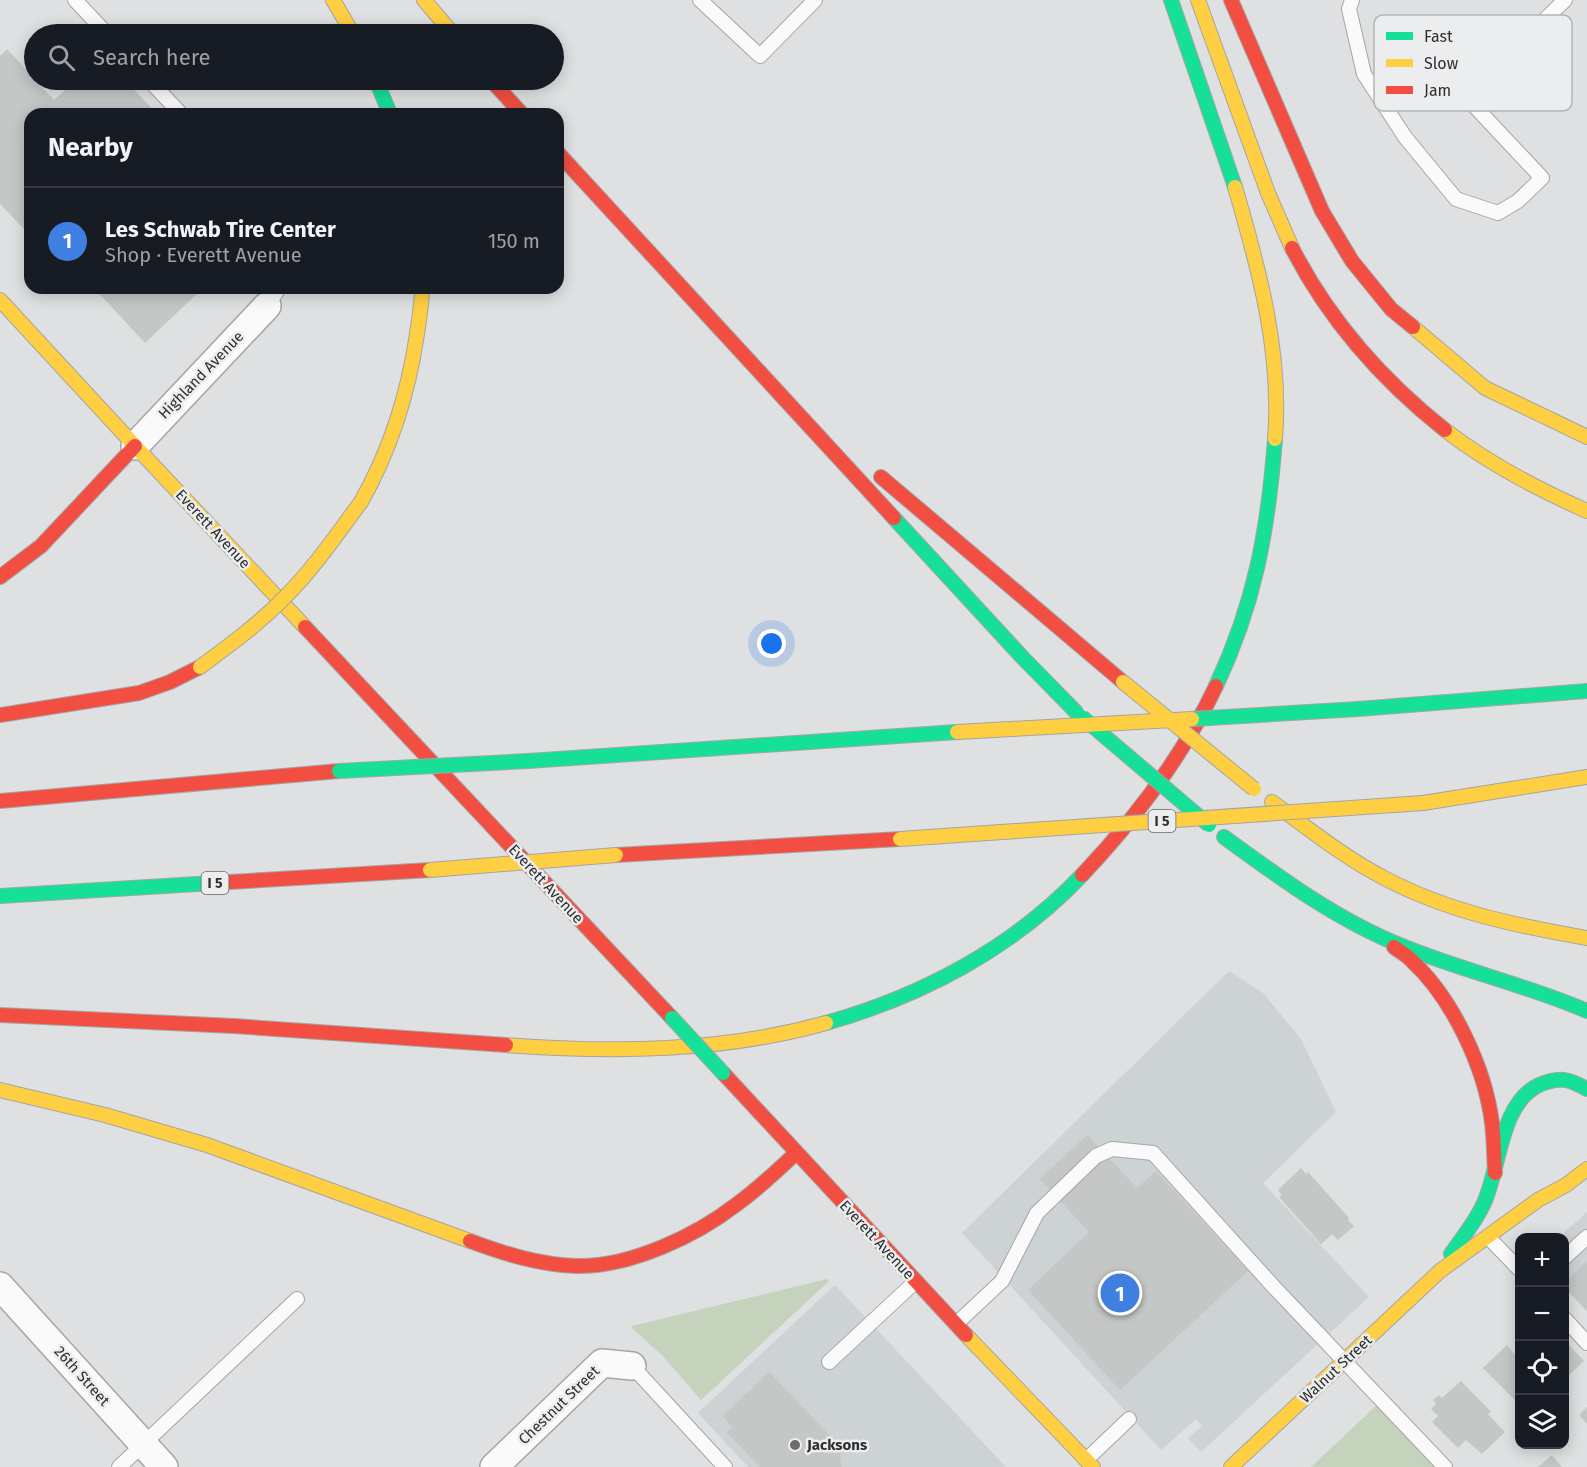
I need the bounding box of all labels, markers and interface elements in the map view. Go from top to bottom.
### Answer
legend [1374,15,1572,111]
search box [24,24,564,90]
text: Fast [1424,27,1453,46]
icon: search [45,41,78,74]
text: Search here [93,44,211,71]
text: Slow [1424,54,1459,73]
text: Jam [1424,81,1451,100]
text: Nearby [48,132,133,163]
text: Les Schwab Tire Center [105,216,336,243]
text: 1 [63,229,72,253]
text: 150 m [488,229,540,253]
text: Shop · Everett Avenue [105,243,302,267]
street label: Highland Avenue [155,327,247,423]
street label: Everett Avenue [172,486,254,572]
your location [757,629,786,658]
road number: I 5 [1148,810,1176,832]
street label: Everett Avenue [505,841,587,927]
road number: I 5 [202,872,228,894]
street label: Everett Avenue [836,1197,918,1283]
map controls [1515,1233,1569,1449]
button: + [1515,1233,1569,1287]
pin: 1 [1100,1270,1140,1316]
button: − [1515,1287,1569,1341]
street label: Walnut Street [1296,1331,1376,1407]
button: locate [1515,1341,1569,1395]
street label: 26th Street [50,1342,114,1410]
street label: Chestnut Street [515,1362,604,1448]
button: layers [1515,1395,1569,1449]
place label: Jacksons [806,1436,867,1454]
marker: Jacksons [788,1438,802,1452]

